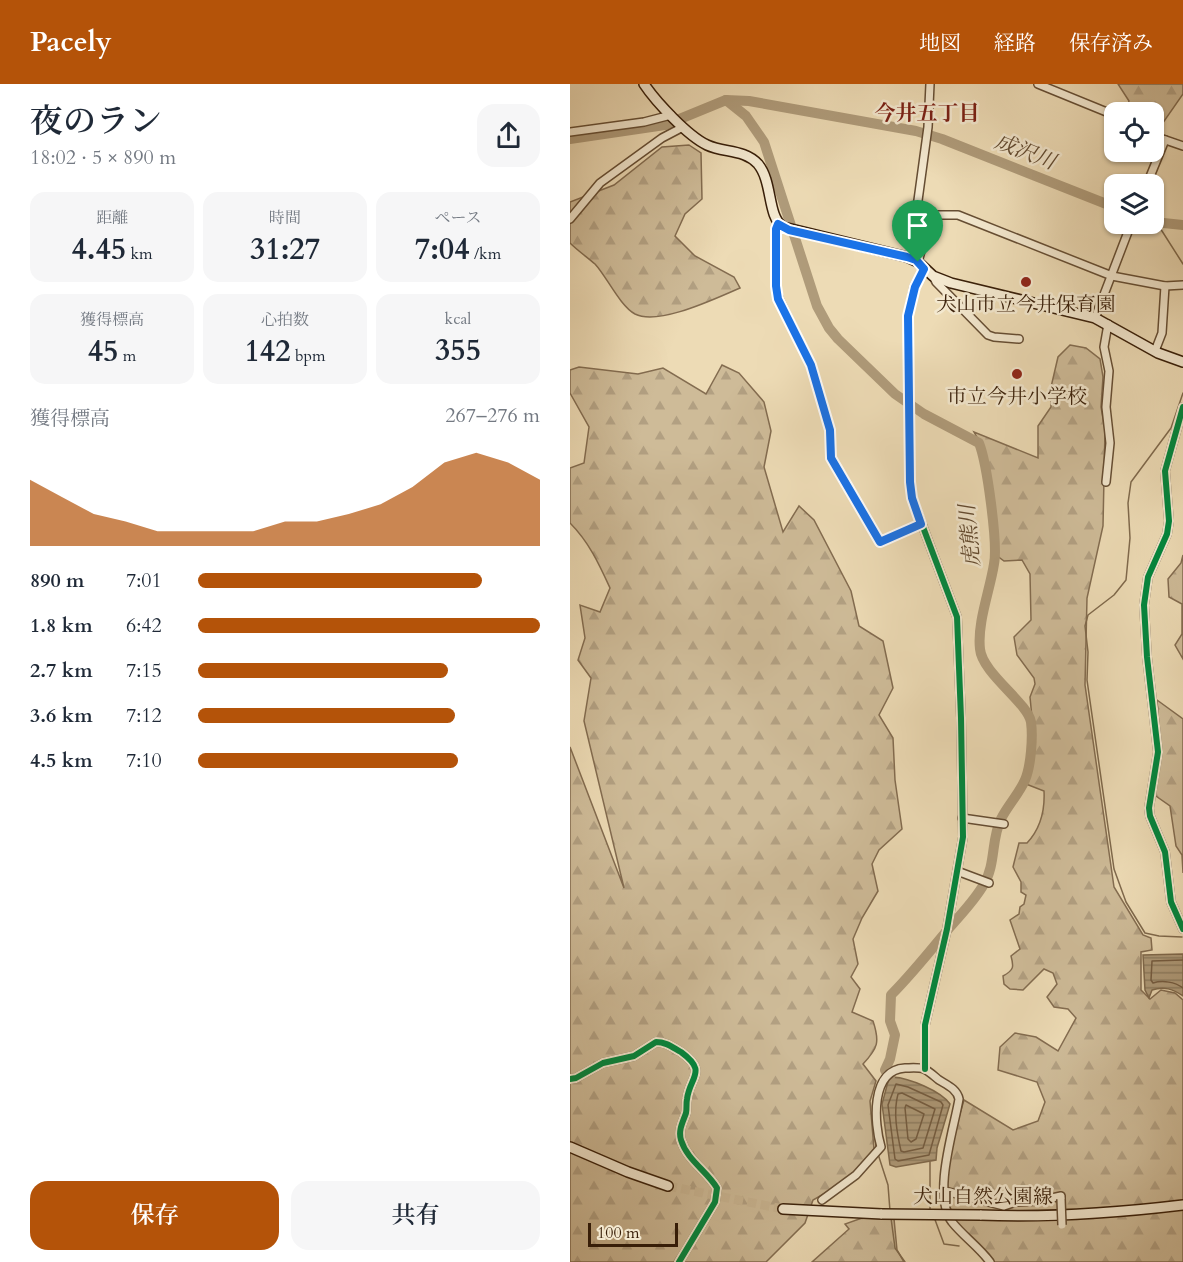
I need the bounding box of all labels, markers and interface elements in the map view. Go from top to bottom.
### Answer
text: Pacely [30,23,112,61]
text: 地図 [919,29,961,58]
text: 経路 [994,29,1036,58]
text: 保存済み [1069,29,1153,58]
text: 夜のラン [30,99,162,144]
district label: 今井五丁目 [875,99,980,128]
map controls [1104,102,1164,234]
button: locate [1104,102,1164,162]
button: share [477,104,540,167]
water label: 成沢川 [990,127,1061,178]
text: 18:02 · 5 × 890 m [30,144,176,171]
button: layers [1104,174,1164,234]
pin [892,200,943,262]
text: 距離 [96,207,128,229]
text: 時間 [269,207,301,229]
text: ペース [434,207,482,229]
icon: arrive [901,209,934,242]
text: 4.45 [71,229,126,270]
text: 31:27 [250,229,320,270]
text: 7:04 [415,229,470,270]
text: km [126,243,153,265]
text: /km [470,243,501,265]
marker: 犬山市立今井保育園 [1019,275,1033,289]
place label: 犬山市立今井保育園 [936,291,1116,318]
text: kcal [445,308,471,330]
text: 獲得標高 [80,309,144,331]
text: 心拍数 [261,309,309,331]
text: 355 [435,330,481,371]
text: 45 [88,331,118,372]
text: 142 [244,331,291,372]
text: m [118,345,136,367]
text: bpm [291,345,326,367]
marker: 市立今井小学校 [1010,367,1024,381]
place label: 市立今井小学校 [947,383,1087,410]
text: 267–276 m [445,402,540,429]
text: 獲得標高 [30,405,110,432]
water label: 虎熊川 [953,501,987,569]
text: 890 m [30,567,85,594]
text: 7:01 [126,567,162,594]
text: 1.8 km [30,612,93,639]
text: 6:42 [126,612,162,639]
text: 2.7 km [30,657,93,684]
text: 7:15 [126,657,162,684]
text: 3.6 km [30,702,93,729]
text: 7:12 [126,702,162,729]
text: 4.5 km [30,747,93,774]
text: 7:10 [126,747,162,774]
button: 保存 [30,1181,279,1250]
button: 共有 [291,1181,540,1250]
street label: 犬山自然公園線 [913,1183,1053,1210]
scale bar [588,1220,678,1248]
text: 100 m [597,1222,639,1244]

